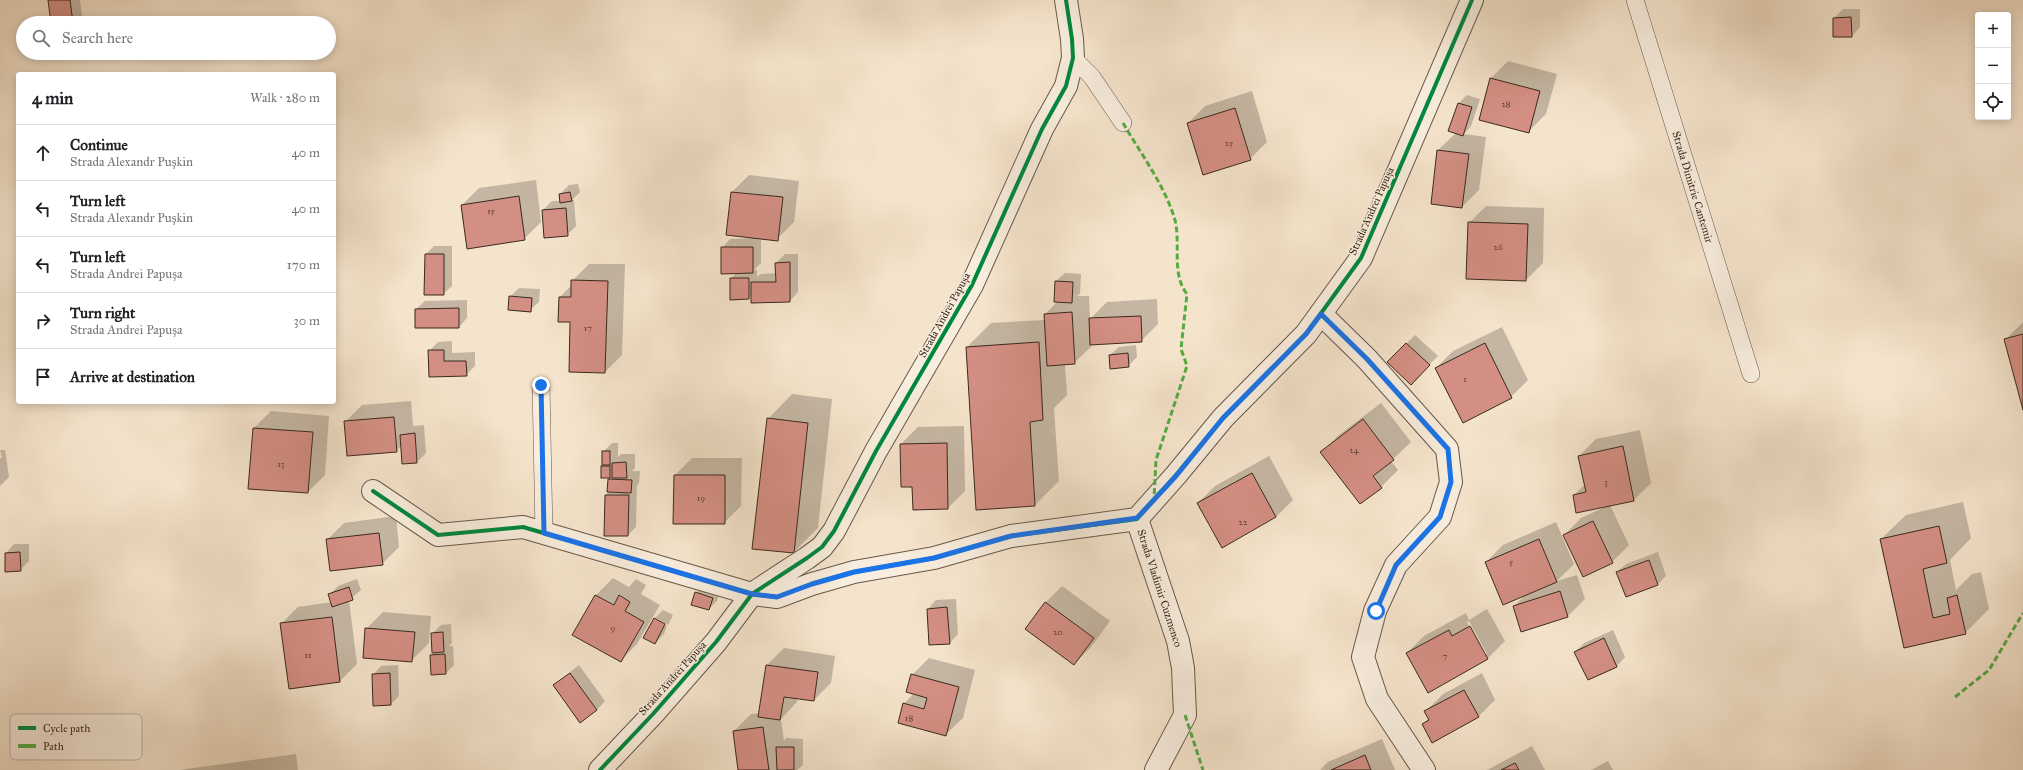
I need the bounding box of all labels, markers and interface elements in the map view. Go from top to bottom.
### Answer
map controls [1975,12,2011,120]
button: + [1975,12,2011,48]
search box [16,16,336,60]
icon: search [30,27,52,49]
text: Search here [62,29,133,47]
button: − [1975,48,2011,84]
button: locate [1975,84,2011,120]
text: 4 min [32,88,73,109]
text: Walk · 280 m [250,90,320,106]
house number: 28 [1501,98,1511,109]
street label: Strada Dimitrie Cantemir [1669,130,1716,245]
text: Continue [70,136,128,154]
house number: 25 [1225,137,1234,148]
icon: ahead [32,142,54,164]
text: 40 m [291,145,320,161]
text: Strada Alexandr Pușkin [70,154,193,170]
street label: Strada Andrei Papușa [1346,165,1397,257]
text: Turn left [70,192,126,210]
icon: left [32,198,54,220]
text: 40 m [291,201,320,217]
house number: 15 [487,205,496,216]
text: Strada Alexandr Pușkin [70,210,193,226]
house number: 26 [1493,241,1503,252]
text: Turn left [70,248,126,266]
icon: left [32,254,54,276]
text: 170 m [287,257,320,273]
text: Strada Andrei Papușa [70,266,183,282]
street label: Strada Andrei Papușa [916,270,973,360]
text: Turn right [70,304,135,322]
icon: right [32,310,54,332]
text: 30 m [294,313,320,329]
text: Strada Andrei Papușa [70,322,183,338]
house number: 17 [584,322,592,333]
icon: arrive [32,366,54,388]
text: Arrive at destination [70,368,195,386]
house number: 1 [1463,373,1467,384]
route end [532,376,550,394]
house number: 24 [1349,444,1360,455]
house number: 13 [277,458,285,469]
house number: 3 [1604,476,1608,487]
house number: 19 [697,492,705,503]
house number: 22 [1239,516,1248,527]
street label: Strada Vladimir Cuzmenco [1134,528,1185,649]
house number: 5 [1509,556,1514,567]
route start [1367,602,1385,620]
house number: 9 [611,622,616,633]
house number: 20 [1053,626,1063,637]
street label: Strada Andrei Papușa [636,638,709,718]
house number: 11 [304,649,312,660]
house number: 7 [1443,650,1448,661]
house number: 18 [905,712,913,723]
legend [10,714,142,760]
text: Cycle path [43,722,90,735]
text: Path [43,740,64,753]

